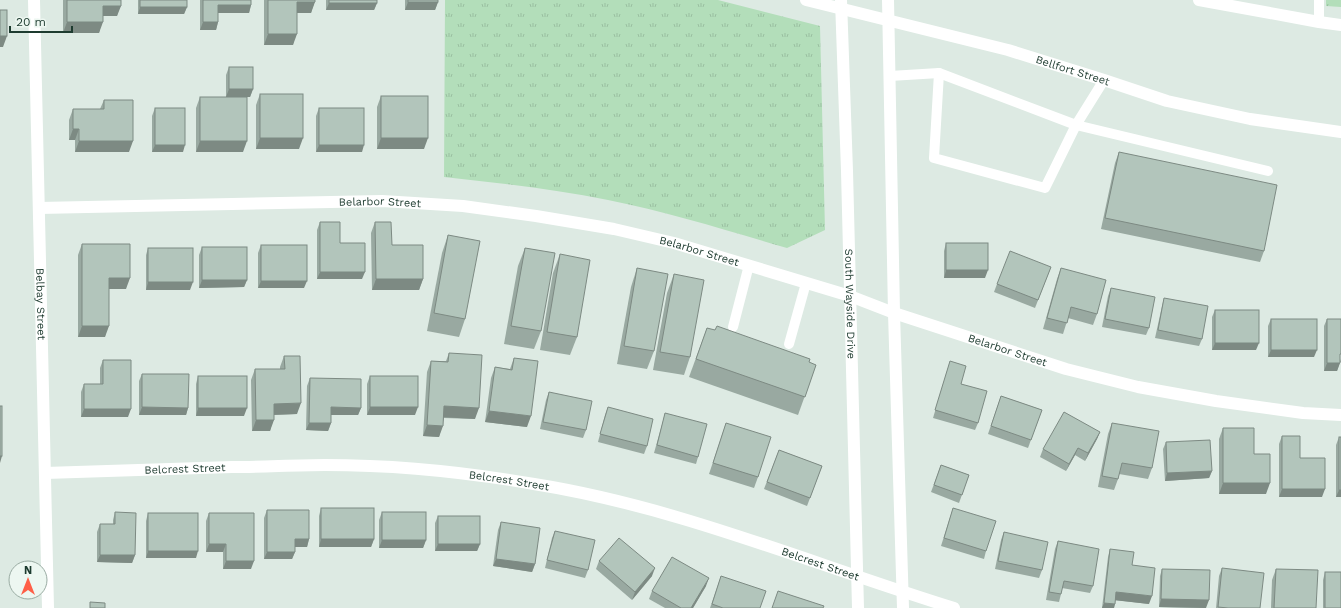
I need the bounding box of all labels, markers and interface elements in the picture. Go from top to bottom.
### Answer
scale bar [10,8,72,34]
text: 20 m [16,15,46,29]
street label: Bellfort Street [1034,53,1112,88]
street label: Belarbor Street [339,194,422,210]
street label: Belarbor Street [658,233,741,269]
street label: South Wayside Drive [842,249,858,359]
street label: Belbay Street [34,268,48,340]
street label: Belarbor Street [966,331,1049,369]
street label: Belcrest Street [144,461,226,476]
street label: Belcrest Street [468,468,551,493]
street label: Belcrest Street [780,544,861,583]
north arrow [8,560,48,600]
text: N [24,564,32,577]

